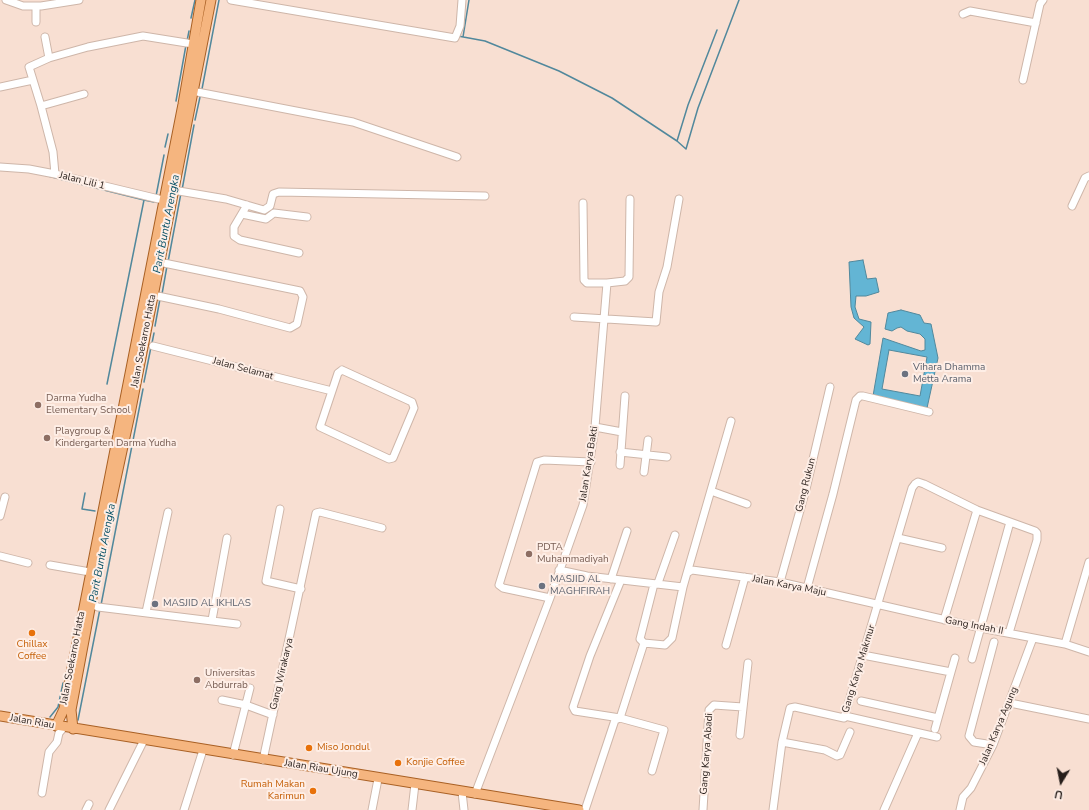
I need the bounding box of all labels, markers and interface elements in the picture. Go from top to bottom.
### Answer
street label: Jalan Lili 1 [58,170,106,192]
water label: Parit Buntu Arengka [151,174,183,274]
street label: Jalan Soekarno Hatta [129,293,159,389]
street label: Jalan Selamat [211,355,275,383]
place label: Vihara Dhamma Metta Arama [913,362,985,386]
marker: Vihara Dhamma Metta Arama [900,369,910,379]
place label: Darma Yudha Elementary School [46,393,131,416]
marker: Darma Yudha Elementary School [33,400,43,410]
street label: Jalan Karya Bakti [577,425,601,503]
place label: Playgroup & Kindergarten Darma Yudha [55,426,176,450]
marker: Playgroup & Kindergarten Darma Yudha [42,433,52,443]
street label: Gang Rukun [793,457,819,513]
water label: Parit Buntu Arengka [87,503,119,603]
place label: PDTA Muhammadiyah [537,542,609,566]
marker: PDTA Muhammadiyah [524,549,534,559]
street label: Jalan Karya Maju [751,573,827,599]
place label: MASJID AL MAGHFIRAH [550,574,610,598]
marker: MASJID AL MAGHFIRAH [537,581,547,591]
place label: MASJID AL IKHLAS [163,598,251,610]
marker: MASJID AL IKHLAS [150,599,160,609]
street label: Jalan Soekarno Hatta [58,610,88,706]
street label: Gang Indah II [944,614,1004,638]
street label: Gang Karya Makmur [840,623,878,715]
marker: Chillax Coffee [27,628,37,638]
street label: Gang Wirakarya [268,637,296,711]
place label: Chillax Coffee [16,639,48,662]
place label: Universitas Abdurrab [205,668,255,692]
marker: Universitas Abdurrab [192,675,202,685]
street label: Jalan Karya Agung [977,685,1021,767]
street label: Jalan Riau [9,712,55,732]
street label: Gang Karya Abadi [698,713,716,795]
place label: Miso Jondul [317,742,370,754]
marker: Miso Jondul [304,743,314,753]
street label: Jalan Riau Ujung [283,757,359,781]
place label: Konjie Coffee [406,757,465,769]
marker: Konjie Coffee [393,758,403,768]
north arrow [1041,762,1081,802]
place label: Rumah Makan Karimun [241,779,305,802]
marker: Rumah Makan Karimun [308,786,318,796]
text: U [1054,786,1064,802]

